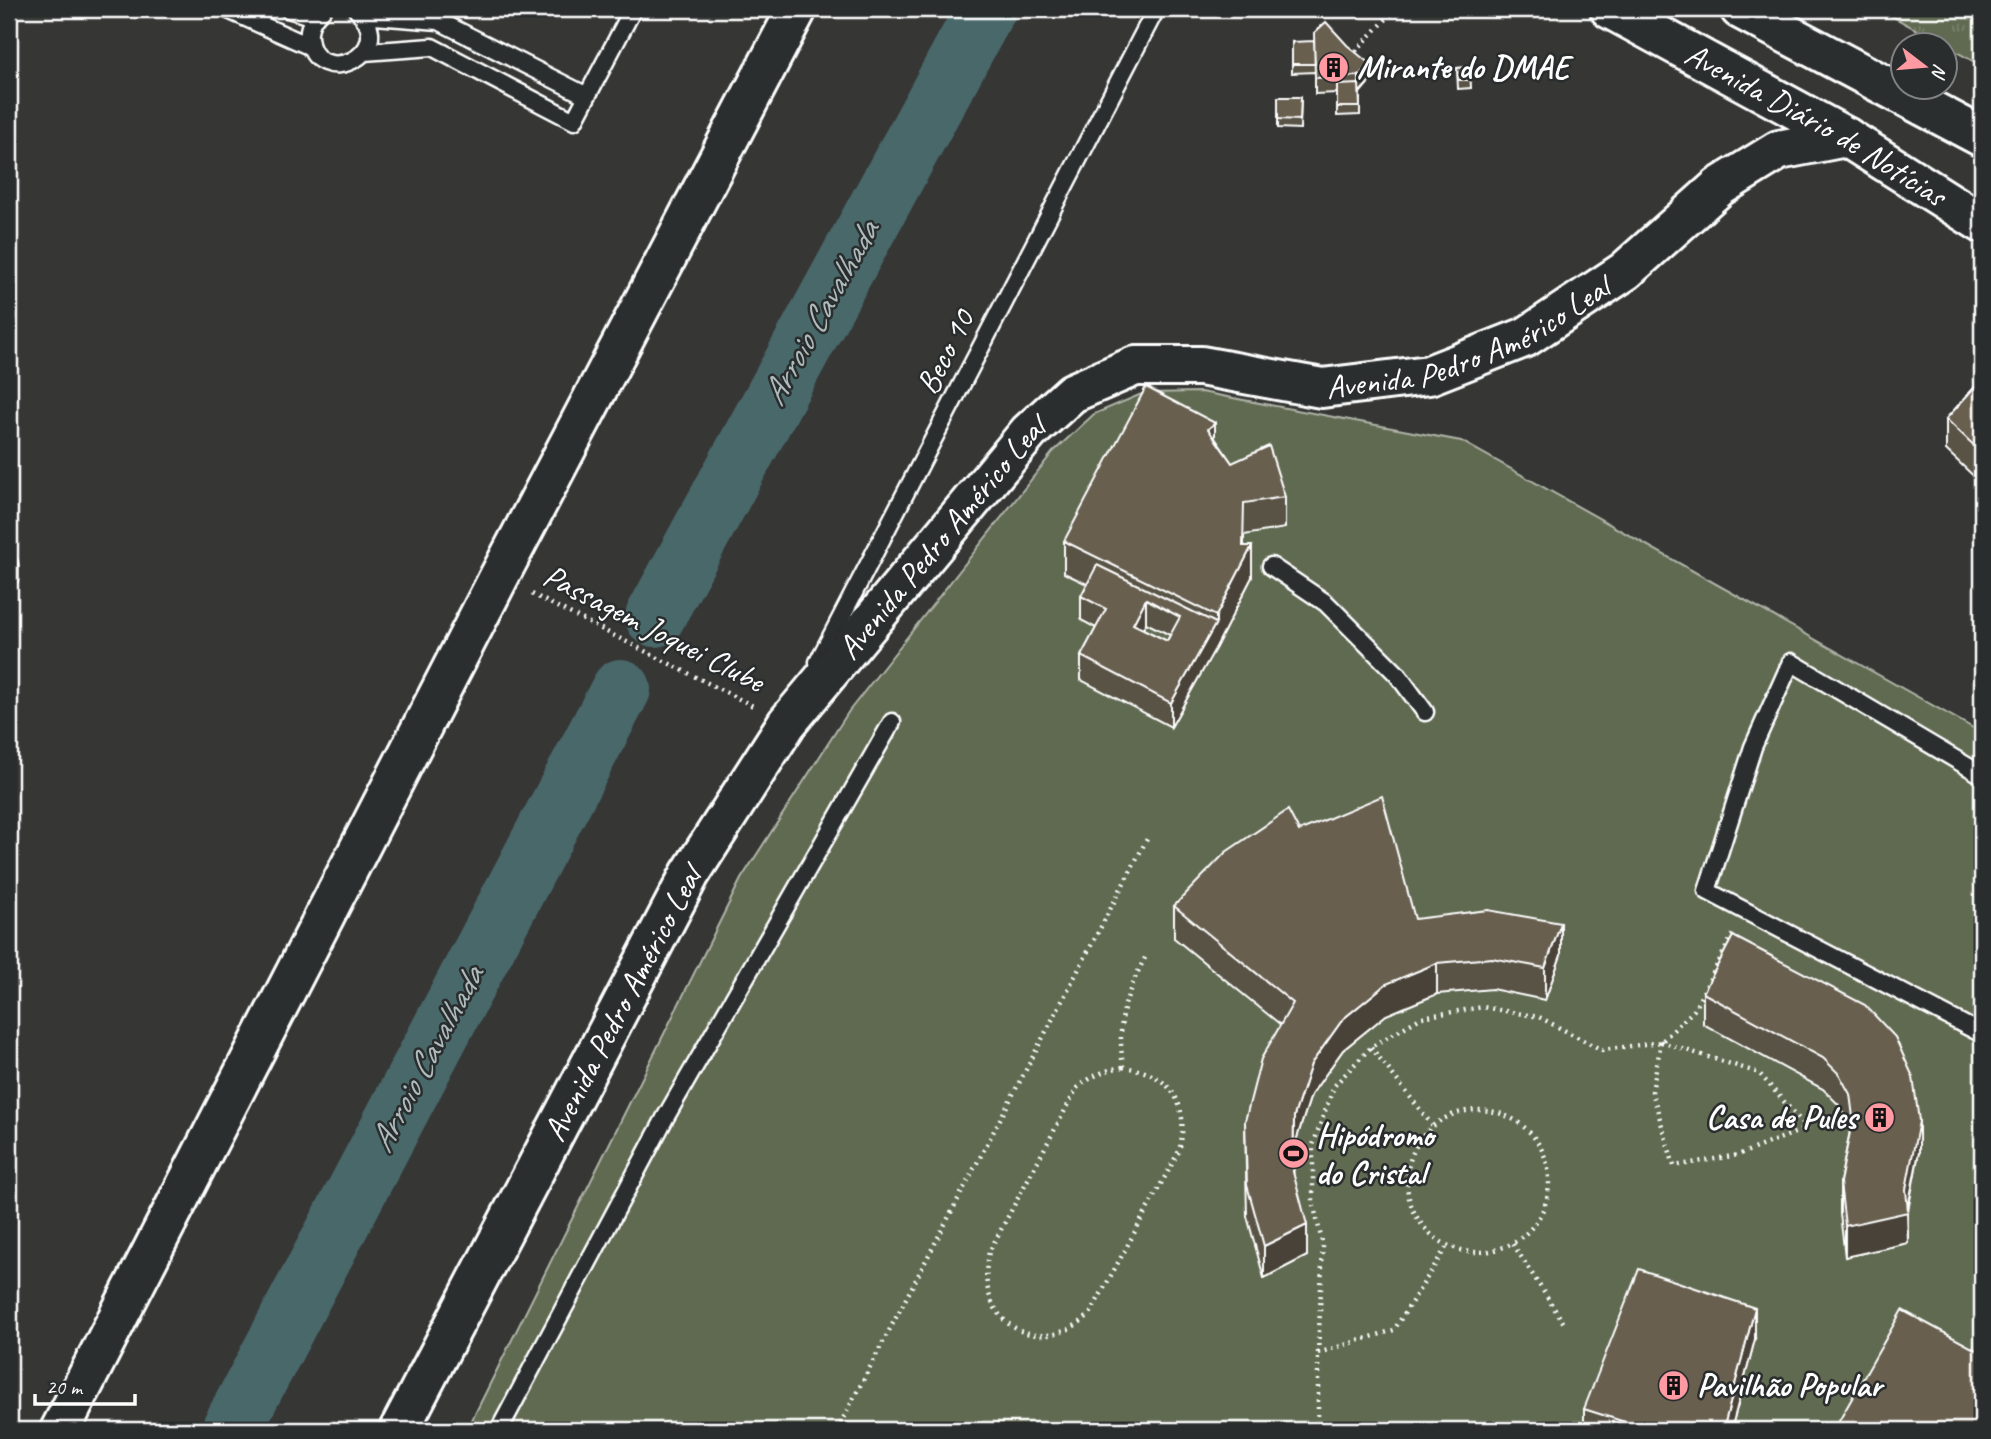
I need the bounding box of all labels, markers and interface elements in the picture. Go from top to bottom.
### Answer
north arrow [1890,32,1960,102]
street label: Avenida Diário de Notícias [1678,34,1952,216]
place label: Mirante do DMAE [1357,46,1575,88]
building icon: Mirante do DMAE [1317,50,1351,84]
water label: Arroio Cavalhada [751,210,891,413]
street label: Avenida Pedro Américo Leal [1324,263,1622,408]
street label: Beco 10 [906,301,985,401]
street label: Avenida Pedro Américo Leal [828,403,1058,668]
street label: Passagem Joquei Clube [536,554,774,703]
street label: Avenida Pedro Américo Leal [533,854,713,1148]
water label: Arroio Cavalhada [358,955,496,1160]
place label: Casa de Pules [1706,1096,1860,1138]
building icon: Casa de Pules [1863,1100,1897,1134]
place label: Hipódromo do Cristal [1316,1114,1437,1194]
sports icon: Hipódromo do Cristal [1276,1137,1310,1171]
scale bar [35,1362,135,1406]
place label: Pavilhão Popular [1697,1364,1885,1406]
building icon: Pavilhão Popular [1657,1368,1691,1402]
text: 20 m [46,1374,84,1400]

